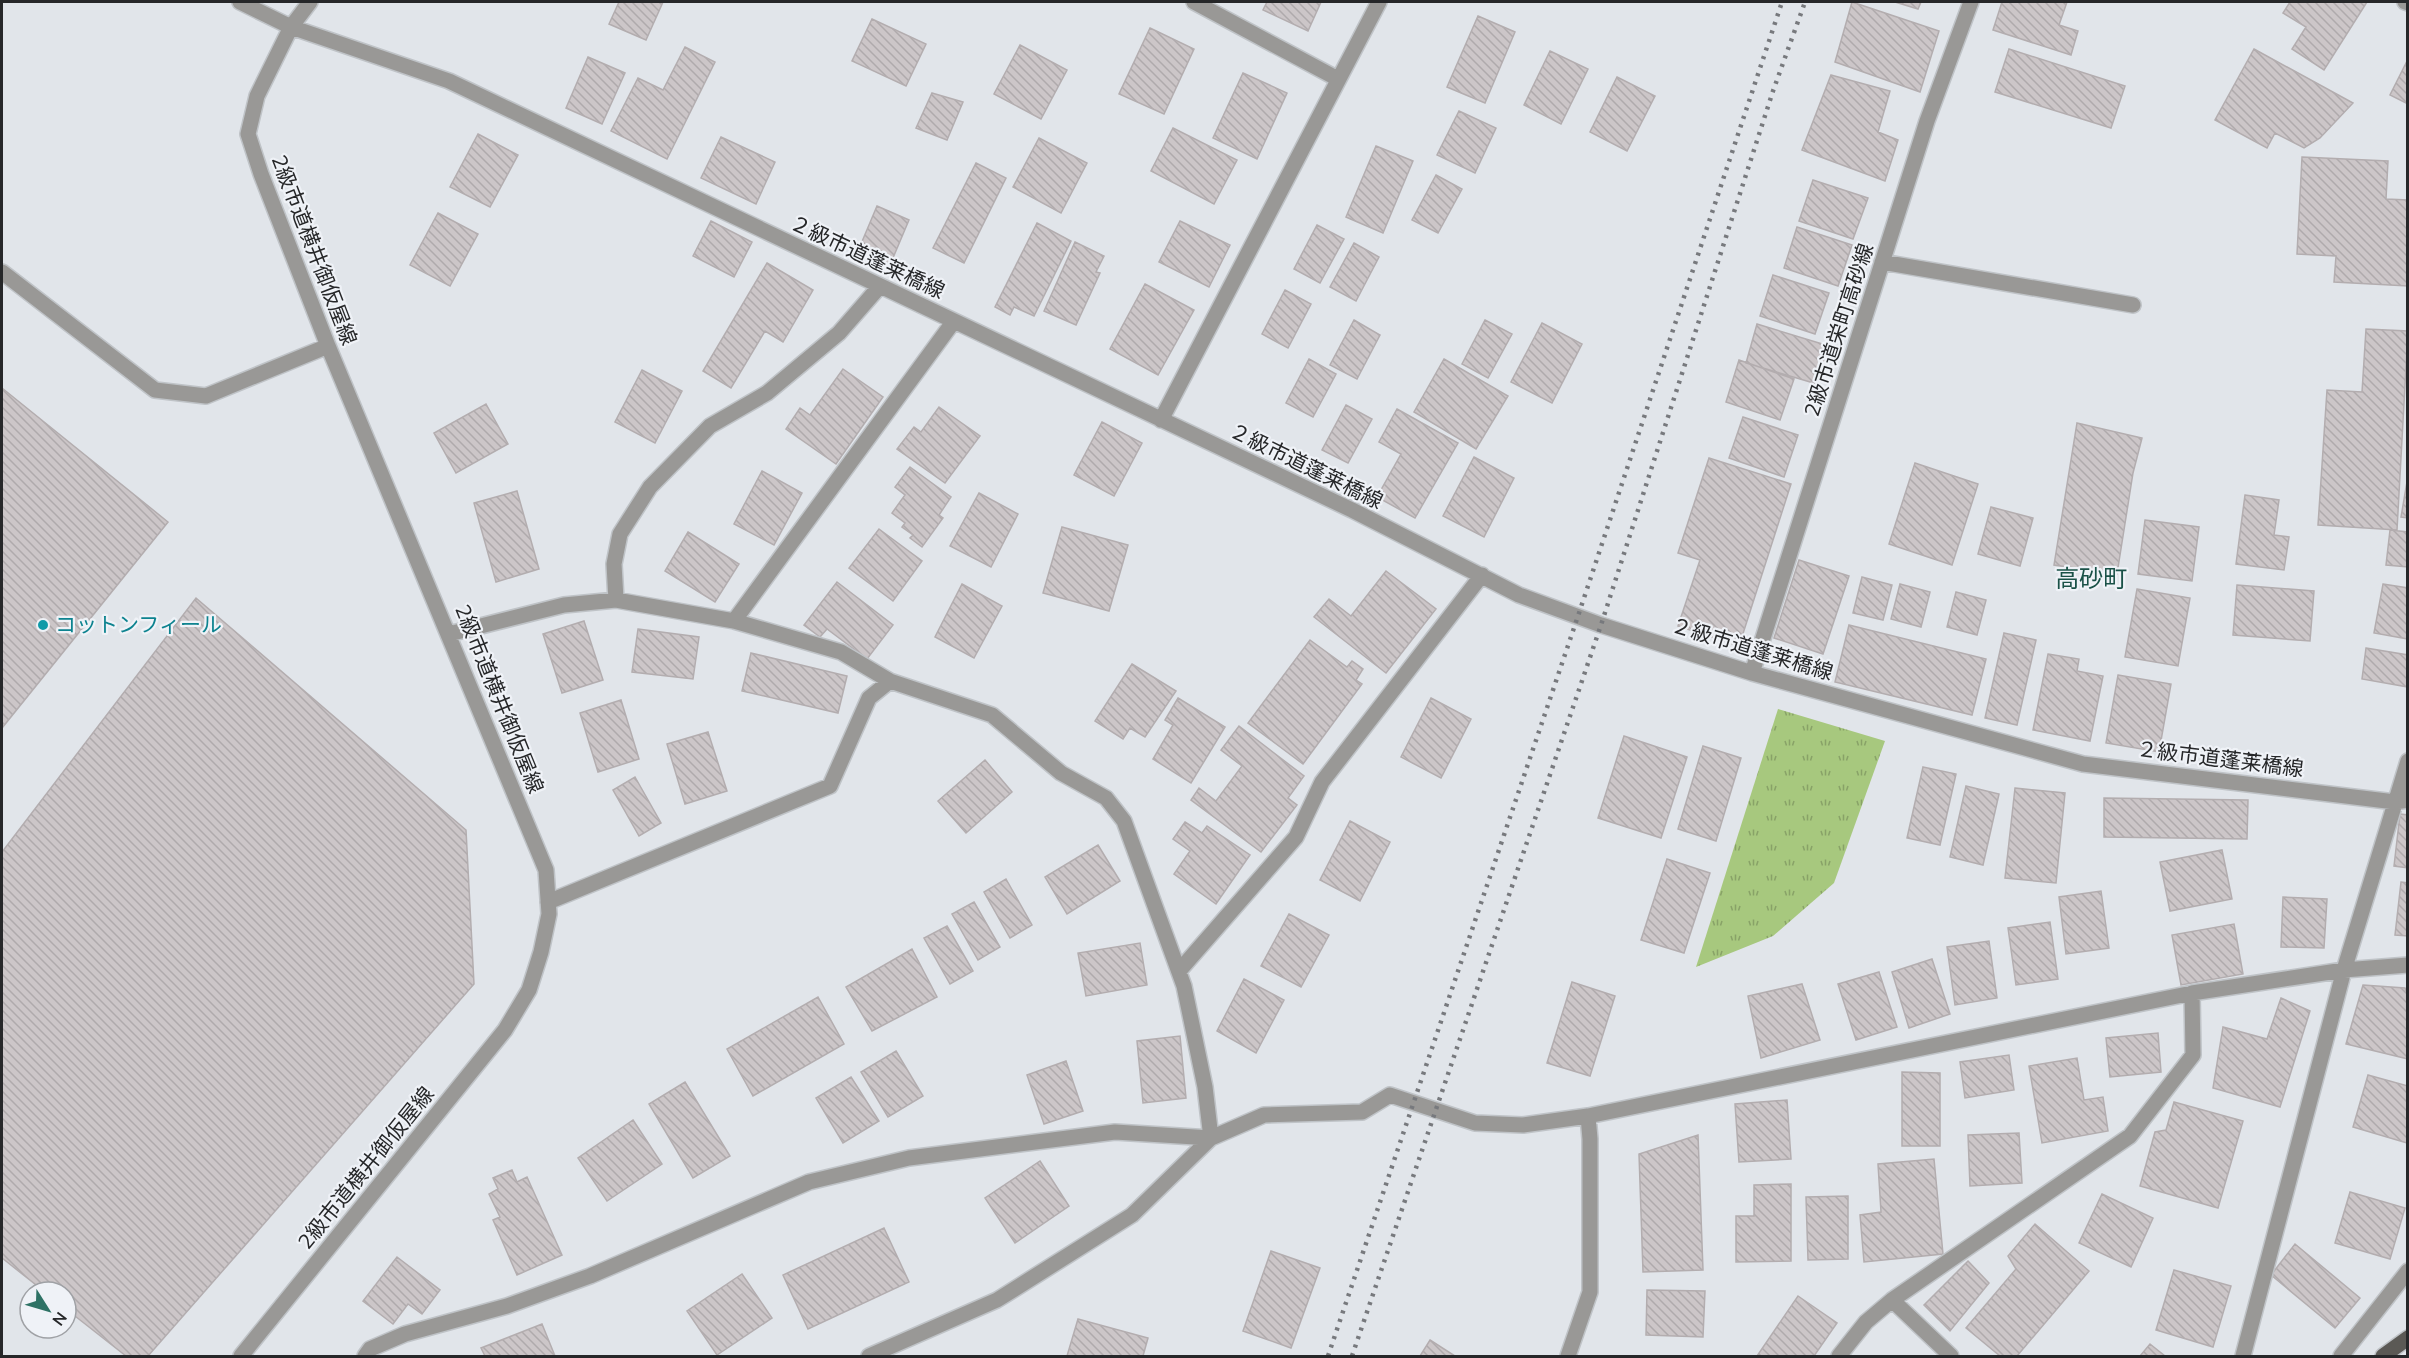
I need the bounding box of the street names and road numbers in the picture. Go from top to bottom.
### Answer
street label: 2級市道横井御仮屋線 [265,151,363,349]
street label: ２級市道蓬莱橋線 [785,209,949,305]
street label: 2級市道栄町高砂線 [1798,240,1880,420]
street label: ２級市道蓬莱橋線 [1224,417,1388,515]
street label: 2級市道横井御仮屋線 [448,600,550,798]
street label: ２級市道蓬莱橋線 [1668,611,1836,687]
street label: ２級市道蓬莱橋線 [2135,735,2305,783]
street label: 2級市道横井御仮屋線 [292,1081,440,1255]

